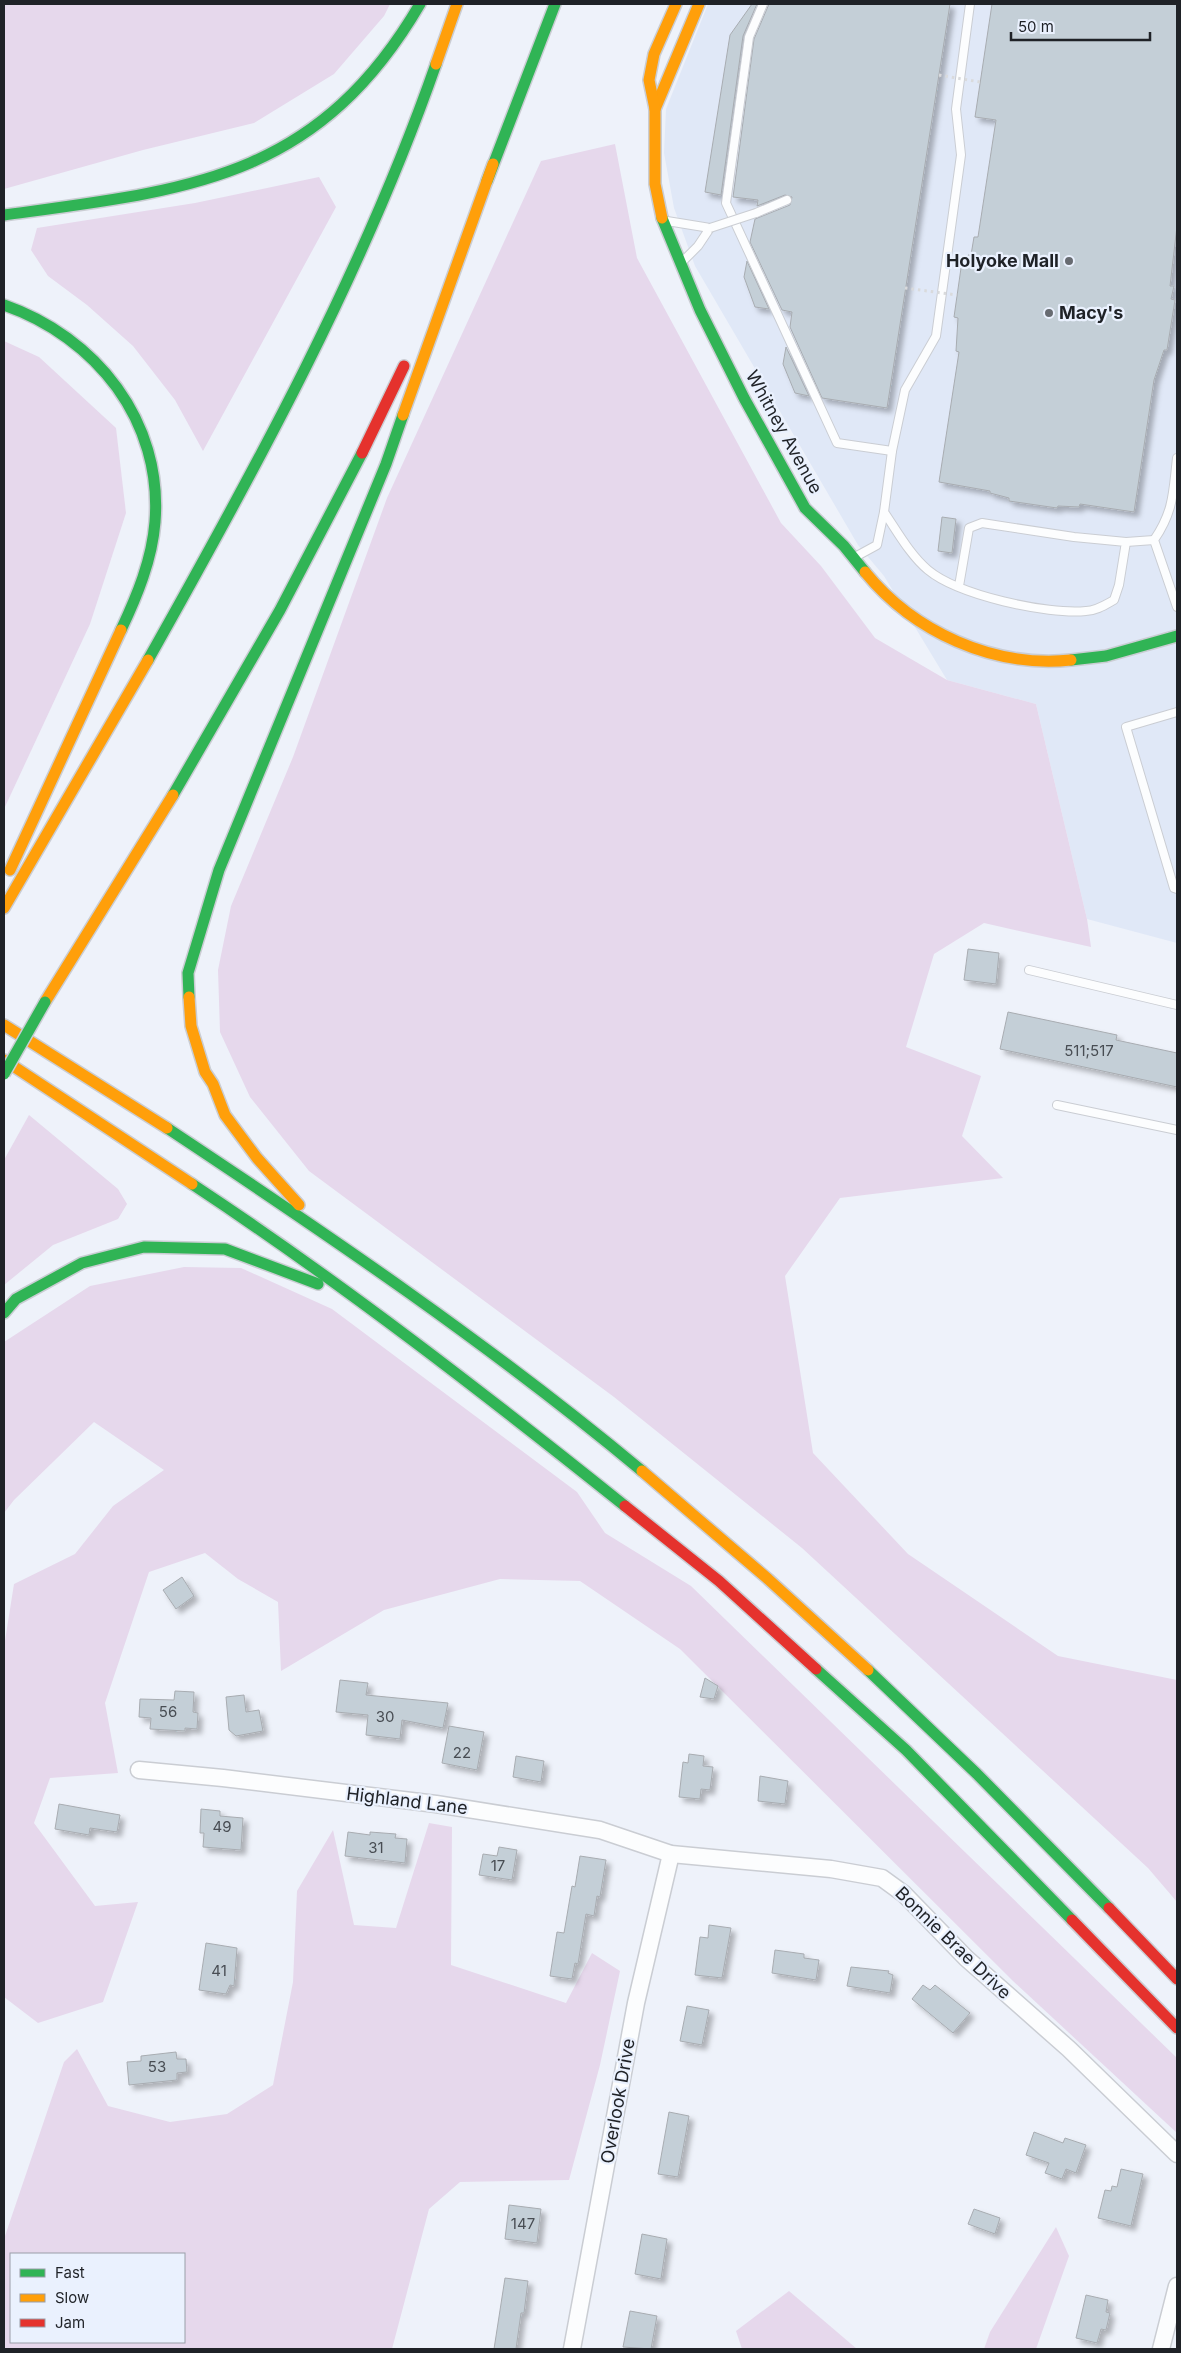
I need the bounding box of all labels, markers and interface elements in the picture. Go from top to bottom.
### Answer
scale bar [1011,10,1150,42]
text: 50 m [1018,17,1054,36]
place label: Holyoke Mall [946,250,1059,271]
marker: Holyoke Mall [1063,255,1075,267]
place label: Macy's [1059,302,1123,323]
marker: Macy's [1043,307,1055,319]
street label: Whitney Avenue [742,366,827,497]
house number: 511;517 [1064,1041,1114,1060]
house number: 56 [159,1702,177,1721]
house number: 30 [376,1707,394,1726]
house number: 22 [453,1743,471,1762]
street label: Highland Lane [345,1783,469,1818]
house number: 49 [213,1817,232,1836]
house number: 31 [368,1838,384,1857]
house number: 17 [491,1856,505,1875]
street label: Bonnie Brae Drive [891,1882,1016,2003]
house number: 41 [211,1961,227,1980]
street label: Overlook Drive [596,2037,639,2165]
house number: 53 [148,2057,166,2076]
house number: 147 [511,2214,535,2233]
legend [10,2253,185,2343]
text: Fast [55,2263,85,2282]
text: Slow [55,2288,89,2307]
text: Jam [55,2313,85,2332]

